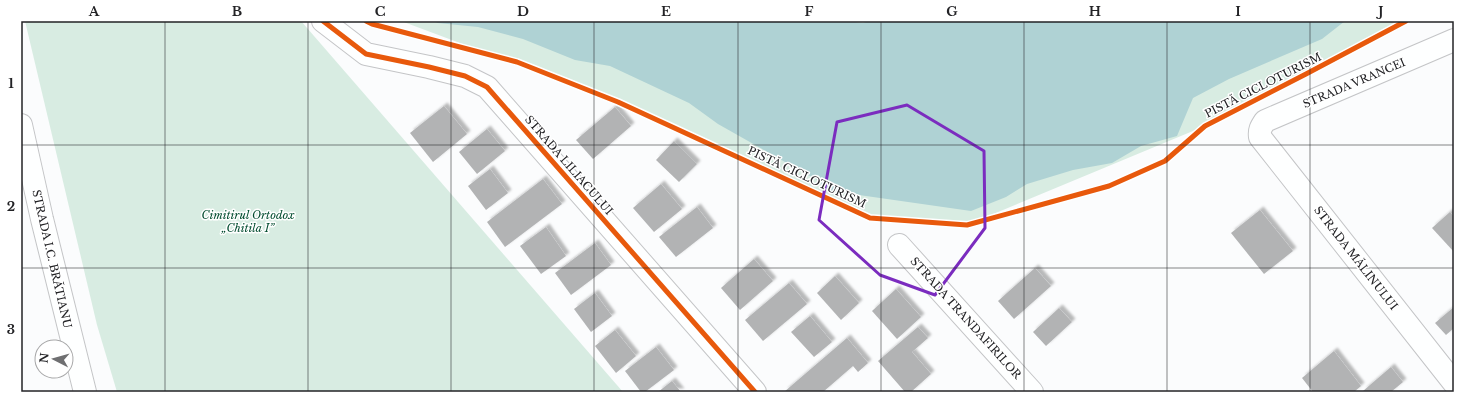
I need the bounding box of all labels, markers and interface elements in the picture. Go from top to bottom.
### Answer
text: A [88,3,100,20]
text: B [232,3,242,20]
text: C [375,3,386,20]
text: D [517,3,529,20]
text: E [661,3,671,20]
text: F [805,3,814,20]
text: G [946,3,958,20]
text: H [1089,3,1101,20]
text: I [1235,3,1241,20]
text: J [1375,3,1384,20]
street label: PISTĂ CICLOTURISM [1202,49,1324,121]
street label: STRADA VRANCEI [1301,55,1408,111]
text: 1 [8,75,14,92]
street label: STRADA LILIACULUI [522,112,616,218]
street label: PISTĂ CICLOTURISM [745,143,869,211]
street label: STRADA I.C. BRĂTIANU [29,188,75,330]
text: 2 [7,198,15,215]
street label: STRADA MĂLINULUI [1311,203,1401,313]
park label: Cimitirul Ortodox „Chitila I” [201,208,295,235]
street label: STRADA TRANDAFIRILOR [908,254,1025,382]
text: 3 [7,321,15,338]
north arrow [34,339,74,379]
text: N [37,351,52,364]

